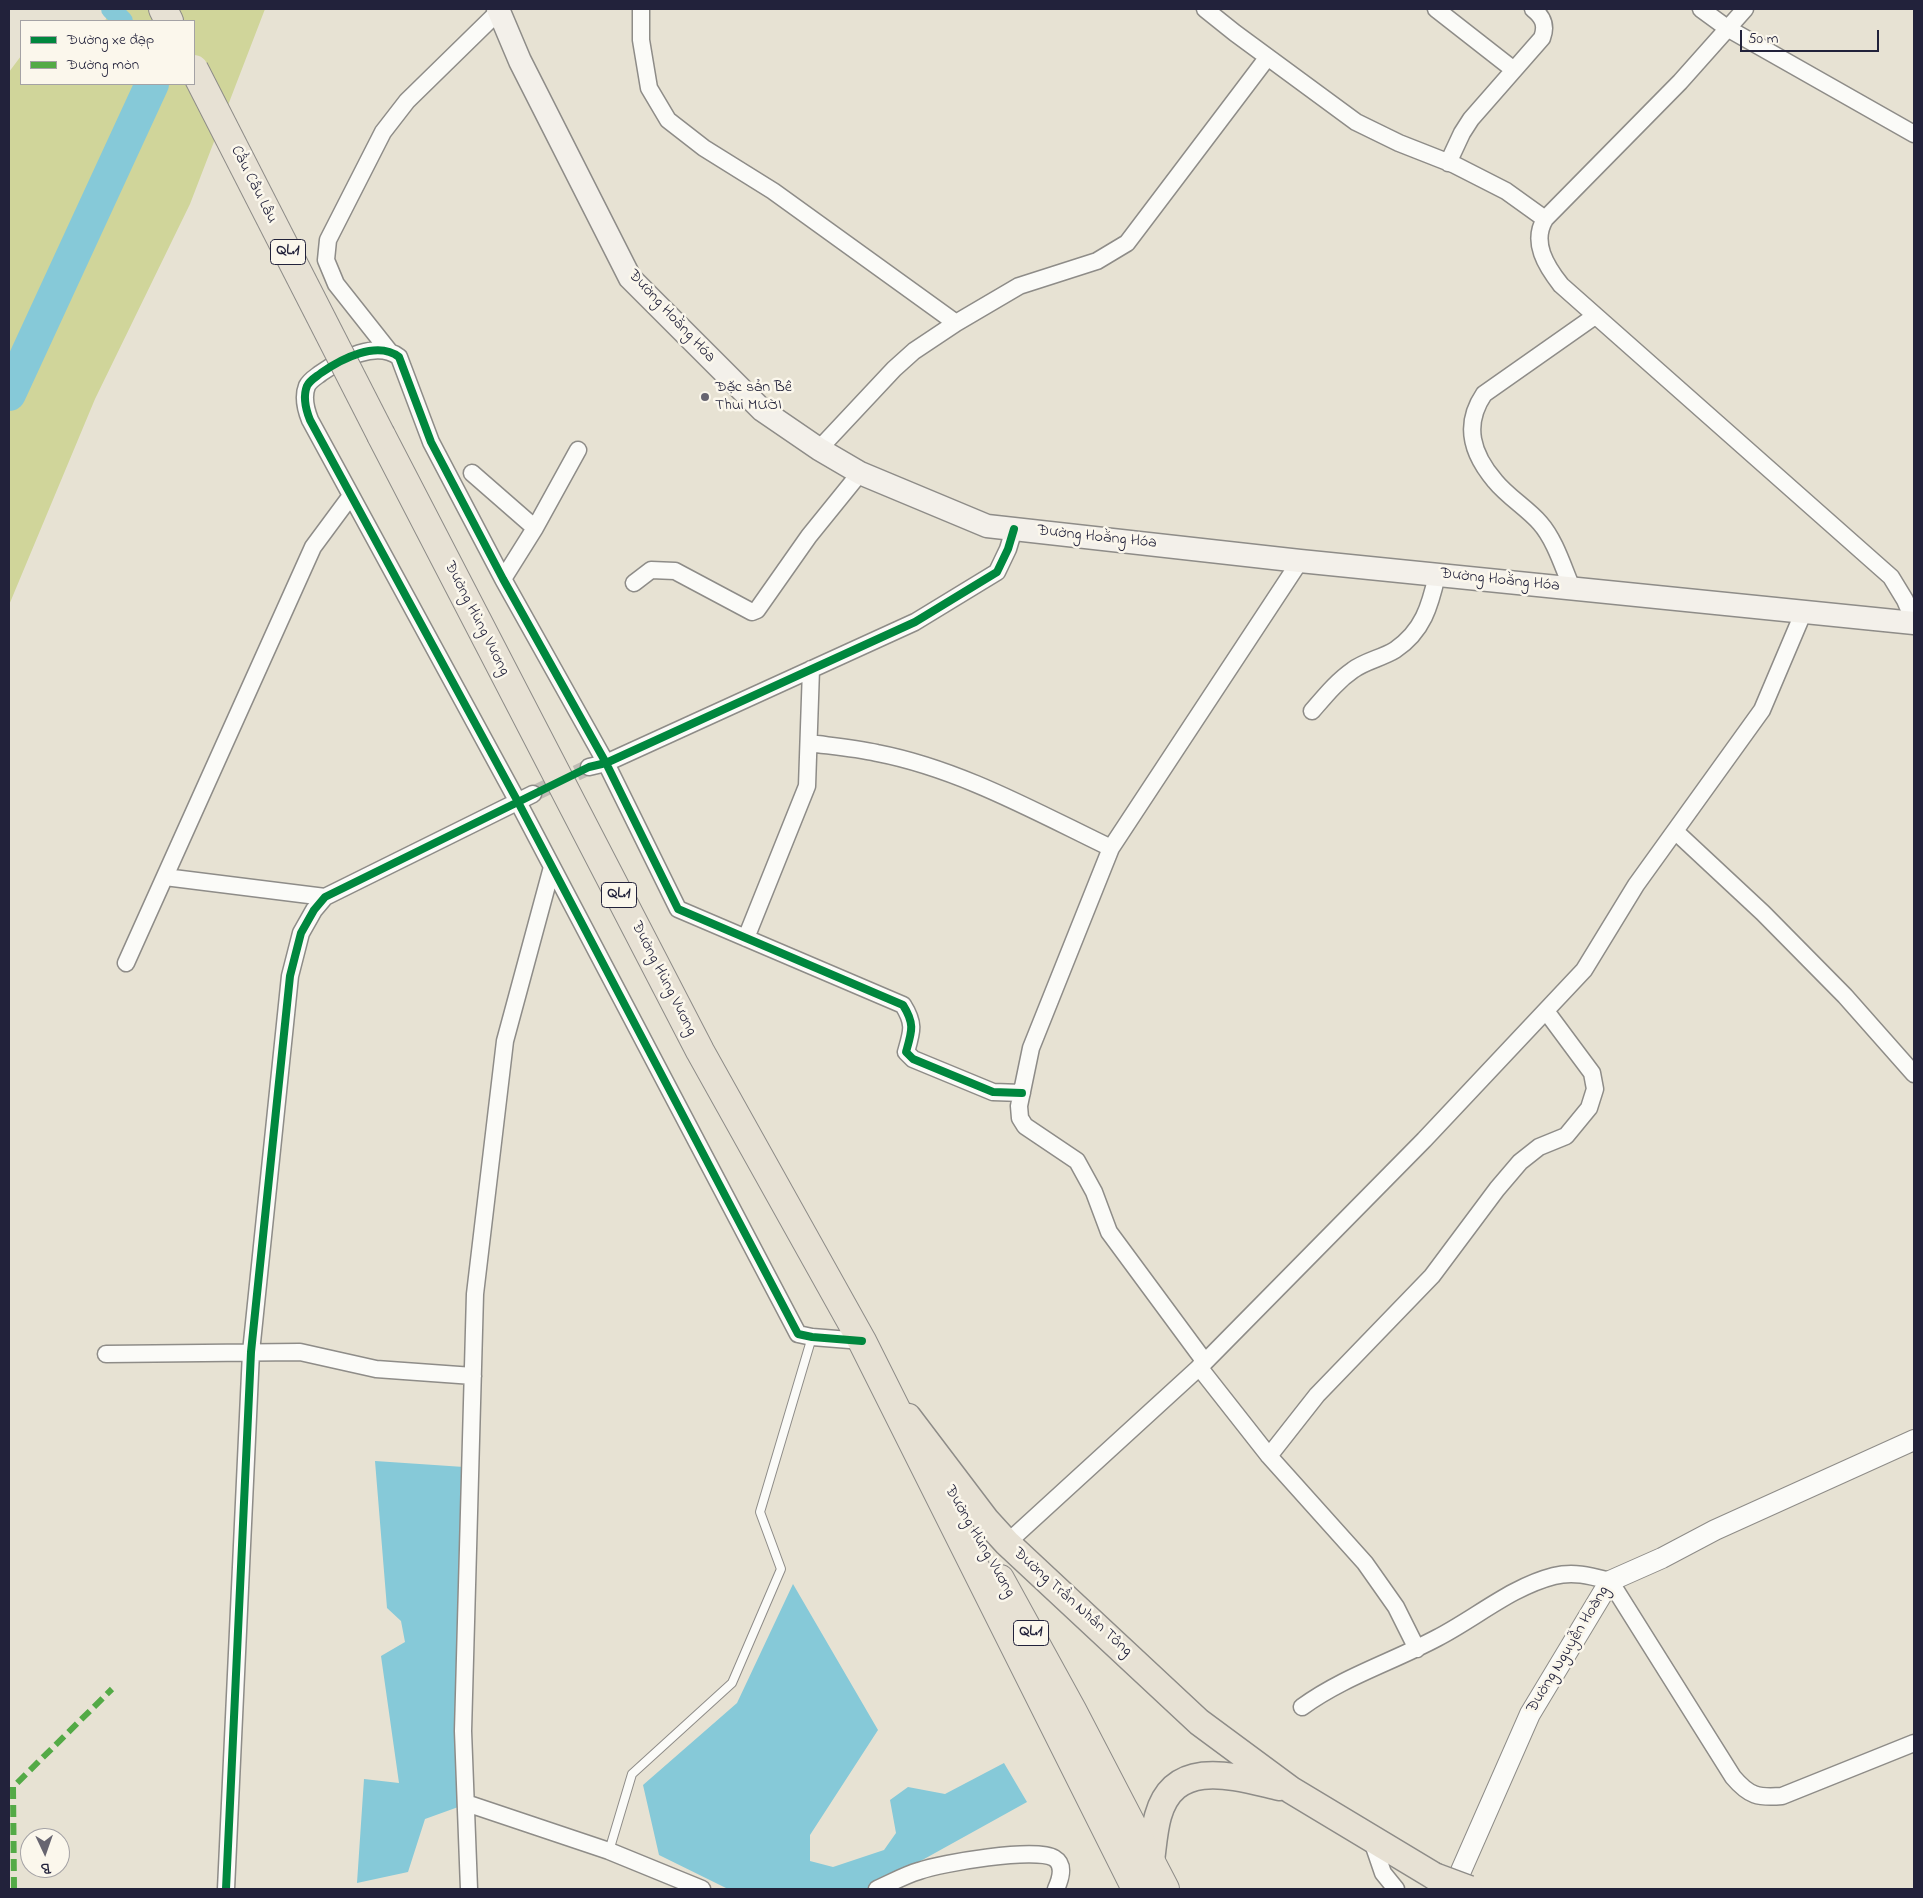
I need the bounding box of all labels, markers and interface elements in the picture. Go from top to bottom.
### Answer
legend [20,20,195,85]
scale bar [1743,20,1882,52]
text: 50 m [1748,28,1778,50]
text: Đường xe đạp [67,29,154,51]
text: Đường mòn [67,54,139,76]
street label: Cầu Câu Lâu [225,143,281,227]
road number: QL.1 [270,240,306,264]
street label: Đường Hoằng Hóa [623,267,719,367]
place label: Đặc sản Bê Thui MƯỜI [715,378,792,416]
marker: Đặc sản Bê Thui MƯỜI [699,391,711,403]
street label: Đường Hoằng Hóa [1036,522,1158,554]
street label: Đường Hùng Vương [439,559,513,679]
street label: Đường Hoằng Hóa [1439,565,1561,597]
road number: QL.1 [602,882,636,908]
street label: Đường Hùng Vương [626,919,700,1039]
street label: Đường Hùng Vương [939,1483,1019,1601]
street label: Đường Trần Nhân Tông [1008,1544,1136,1662]
street label: Đường Nguyễn Hoàng [1524,1583,1614,1717]
road number: QL.1 [1014,1620,1048,1646]
north arrow [20,1828,70,1878]
text: B [40,1857,51,1878]

